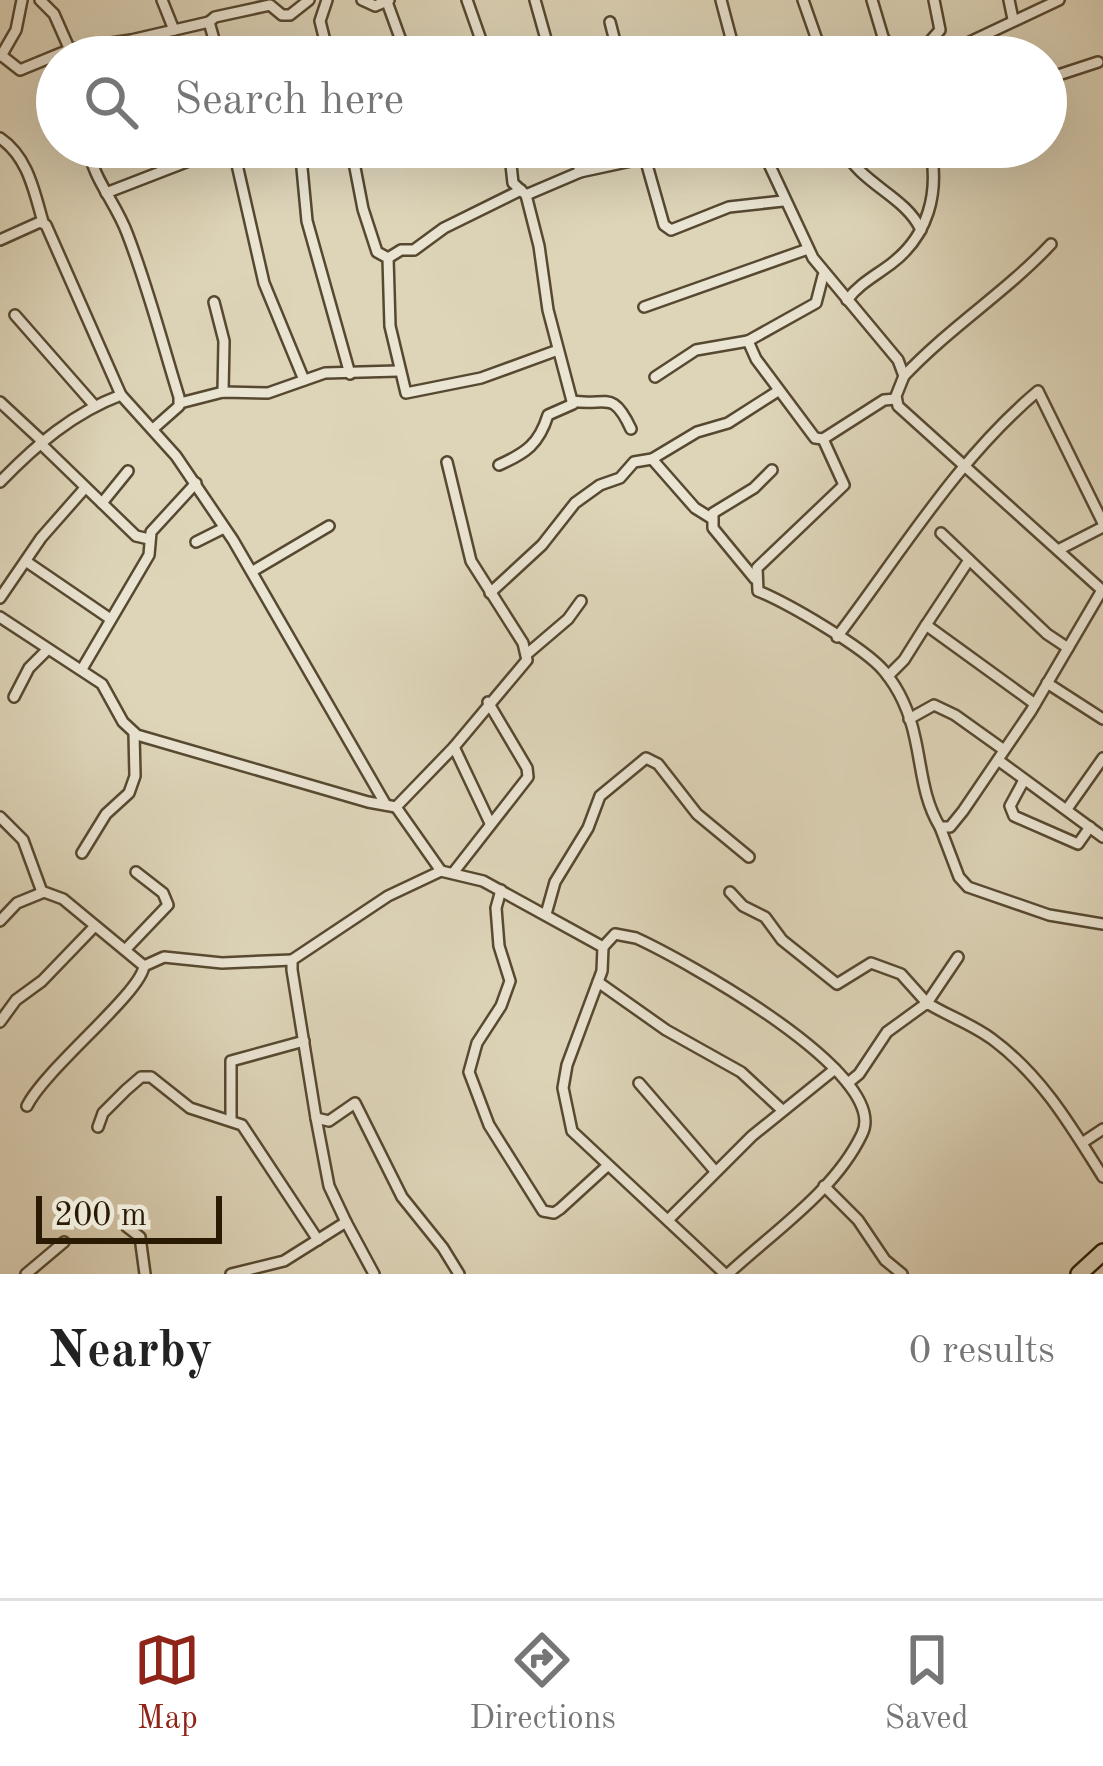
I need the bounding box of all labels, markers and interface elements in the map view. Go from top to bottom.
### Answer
search box [36,36,1067,168]
icon: search [78,69,144,135]
text: Search here [174,79,404,124]
scale bar [36,1190,222,1243]
text: 200 m [54,1200,147,1233]
text: Nearby [48,1327,213,1378]
text: 0 results [909,1332,1055,1371]
tab: Map [134,1627,200,1740]
tab: Directions [469,1627,616,1740]
tab: Saved [885,1627,969,1740]

